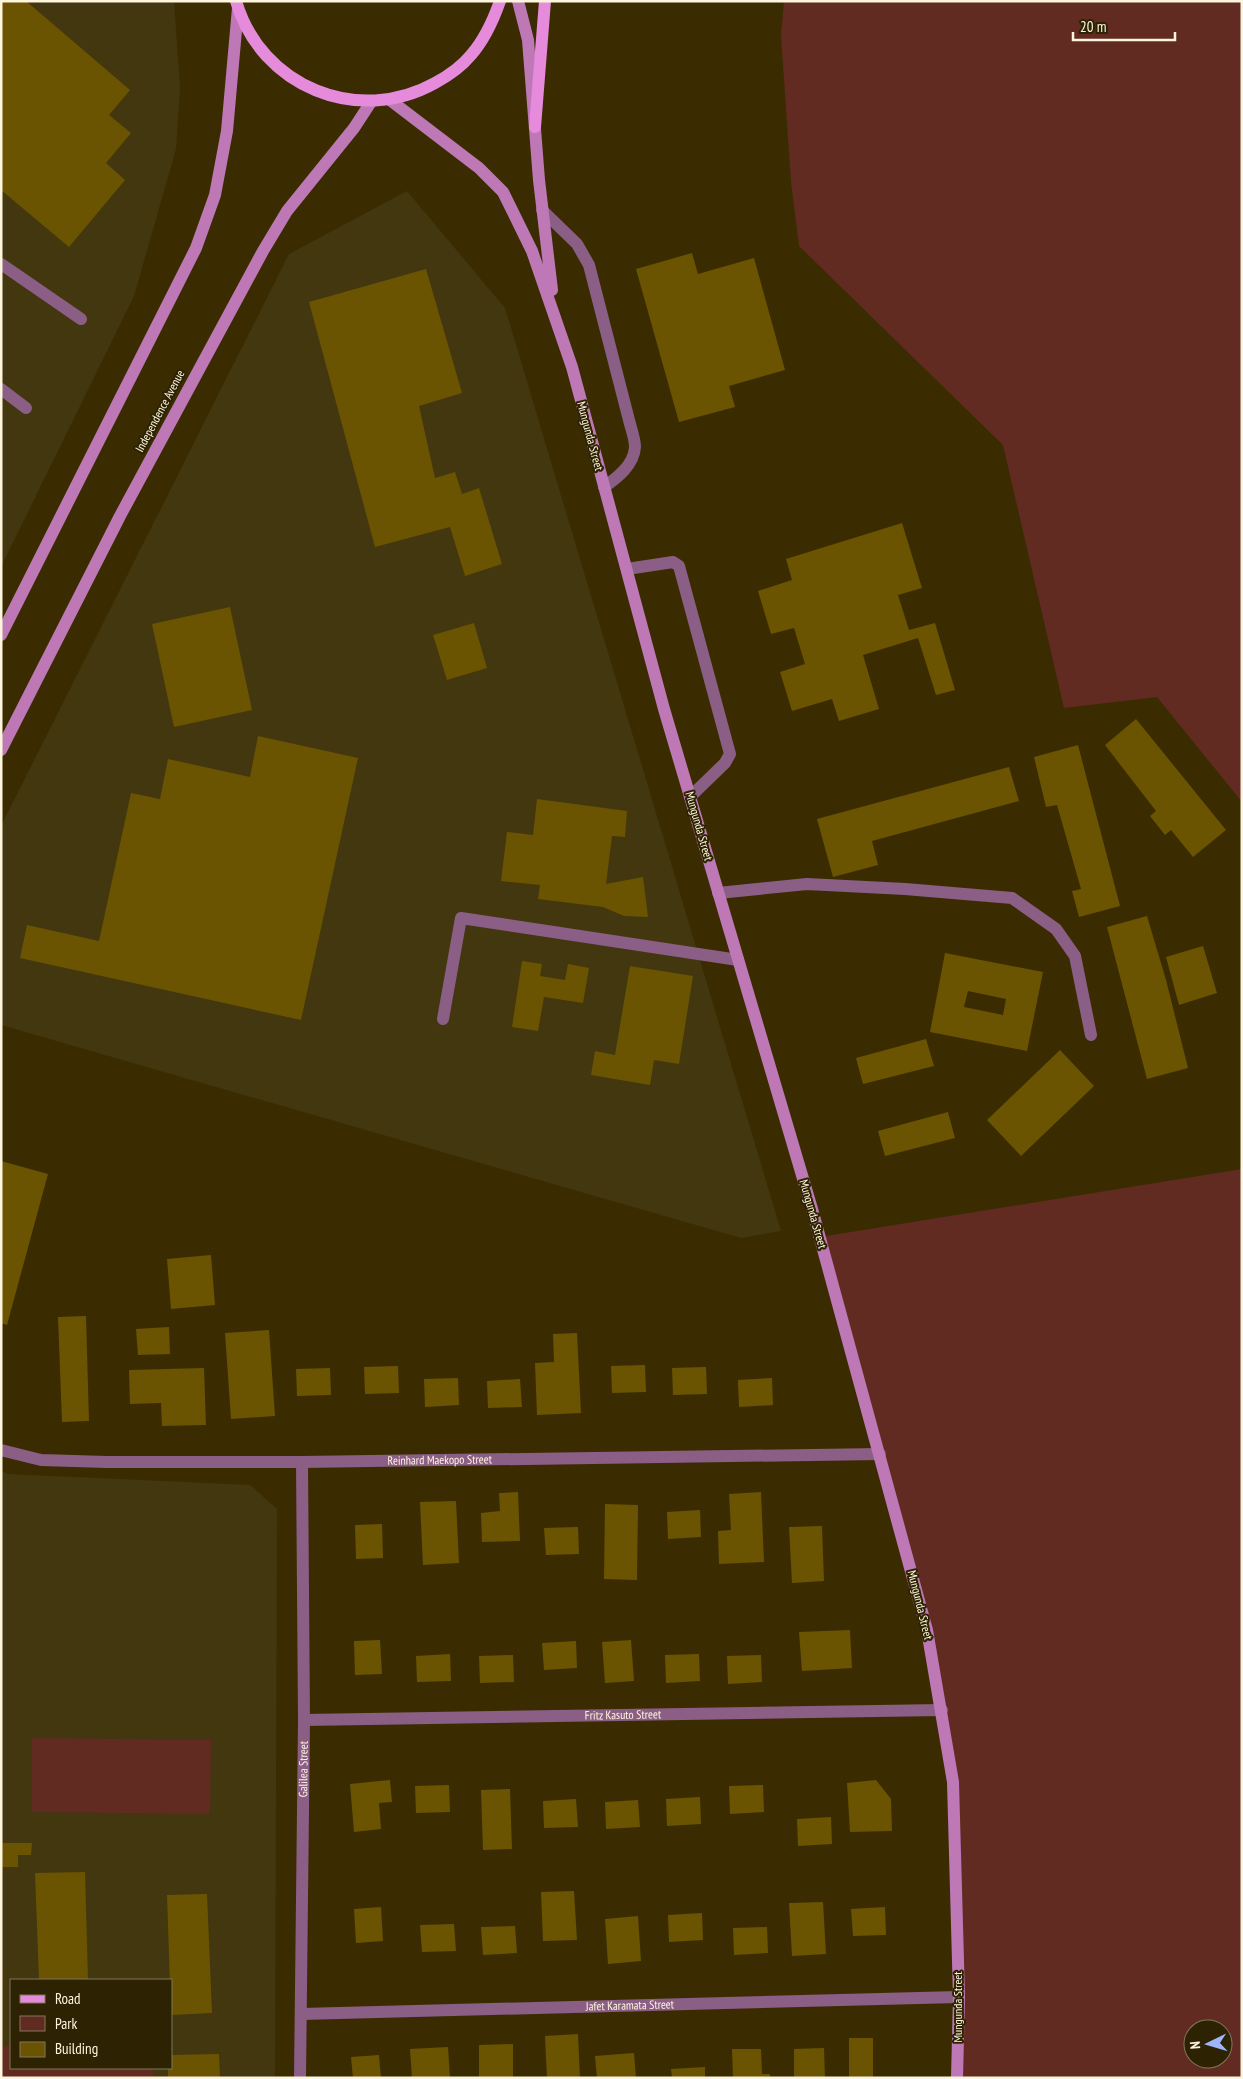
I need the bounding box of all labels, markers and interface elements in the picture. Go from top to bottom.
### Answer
scale bar [1073,10,1176,42]
text: 20 m [1080,17,1106,36]
street label: Independence Avenue [132,367,187,454]
street label: Mungunda Street [574,400,607,473]
street label: Mungunda Street [682,790,717,863]
street label: Mungunda Street [796,1178,831,1251]
street label: Reinhard Maekopo Street [387,1451,493,1468]
street label: Mungunda Street [905,1569,937,1642]
street label: Fritz Kasuto Street [585,1706,662,1723]
street label: Galilea Street [295,1740,311,1797]
street label: Mungunda Street [950,1971,965,2043]
legend [10,1979,172,2069]
text: Road [55,1989,81,2008]
street label: Jafet Karamata Street [585,1996,675,2014]
text: Park [55,2014,77,2033]
north arrow [1183,2019,1233,2069]
text: Building [55,2039,98,2058]
text: N [1186,2041,1204,2050]

